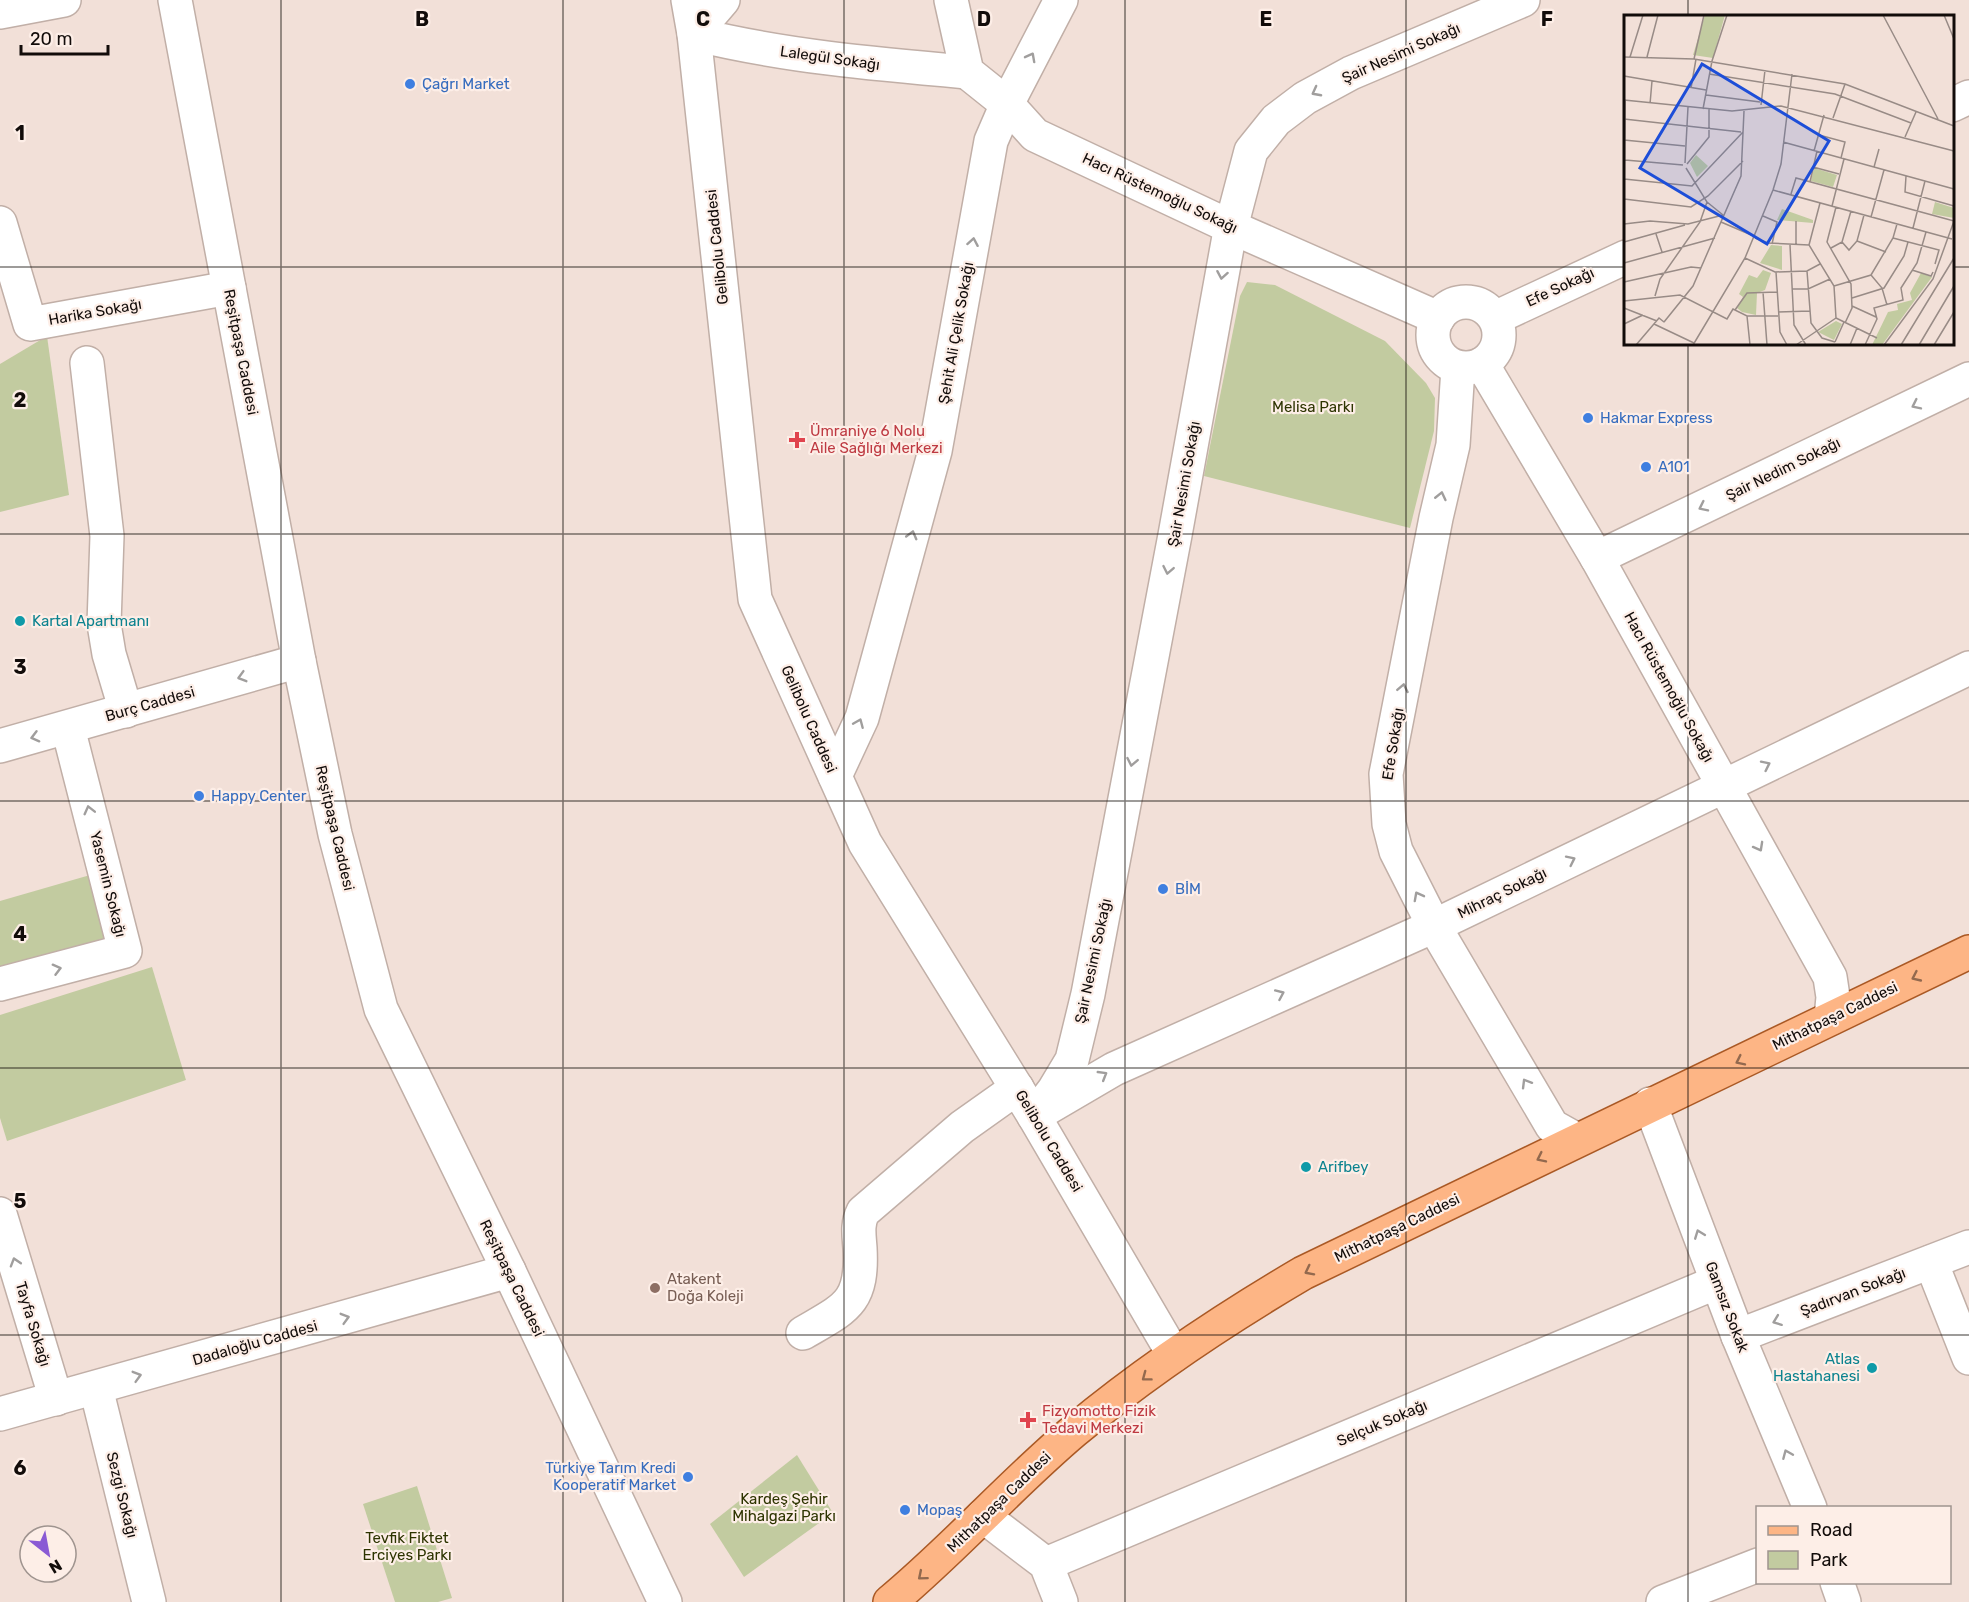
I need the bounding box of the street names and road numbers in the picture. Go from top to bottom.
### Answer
street label: Şair Nesimi Sokağı [1339,19,1463,87]
street label: Lalegül Sokağı [779,42,881,74]
street label: Hacı Rüstemoğlu Sokağı [1080,149,1240,237]
street label: Gelibolu Caddesi [702,189,732,305]
street label: Şehit Ali Çelik Sokağı [935,261,977,405]
street label: Efe Sokağı [1523,263,1597,311]
street label: Reşitpaşa Caddesi [220,288,262,416]
street label: Harika Sokağı [47,295,143,329]
street label: Şair Nesimi Sokağı [1164,420,1204,548]
street label: Şair Nedim Sokağı [1723,433,1843,505]
street label: Hacı Rüstemoğlu Sokağı [1620,609,1718,765]
street label: Gelibolu Caddesi [777,663,841,775]
street label: Burç Caddesi [103,683,197,725]
street label: Efe Sokağı [1378,707,1408,781]
street label: Reşitpaşa Caddesi [312,764,358,892]
street label: Yasemin Sokağı [86,829,130,939]
street label: Mihraç Sokağı [1455,864,1549,922]
street label: Şair Nesimi Sokağı [1071,897,1115,1025]
street label: Mithatpaşa Caddesi [1769,978,1901,1054]
street label: Gelibolu Caddesi [1012,1087,1086,1195]
street label: Mithatpaşa Caddesi [1331,1190,1463,1266]
street label: Reşitpaşa Caddesi [476,1217,548,1339]
street label: Gamsız Sokak [1701,1259,1753,1355]
street label: Şadırvan Sokağı [1798,1264,1908,1320]
street label: Tayfa Sokağı [12,1279,54,1369]
street label: Dadaloğlu Caddesi [190,1317,320,1369]
street label: Selçuk Sokağı [1334,1396,1430,1450]
street label: Mithatpaşa Caddesi [943,1448,1055,1556]
street label: Sezgi Sokağı [103,1450,141,1540]

